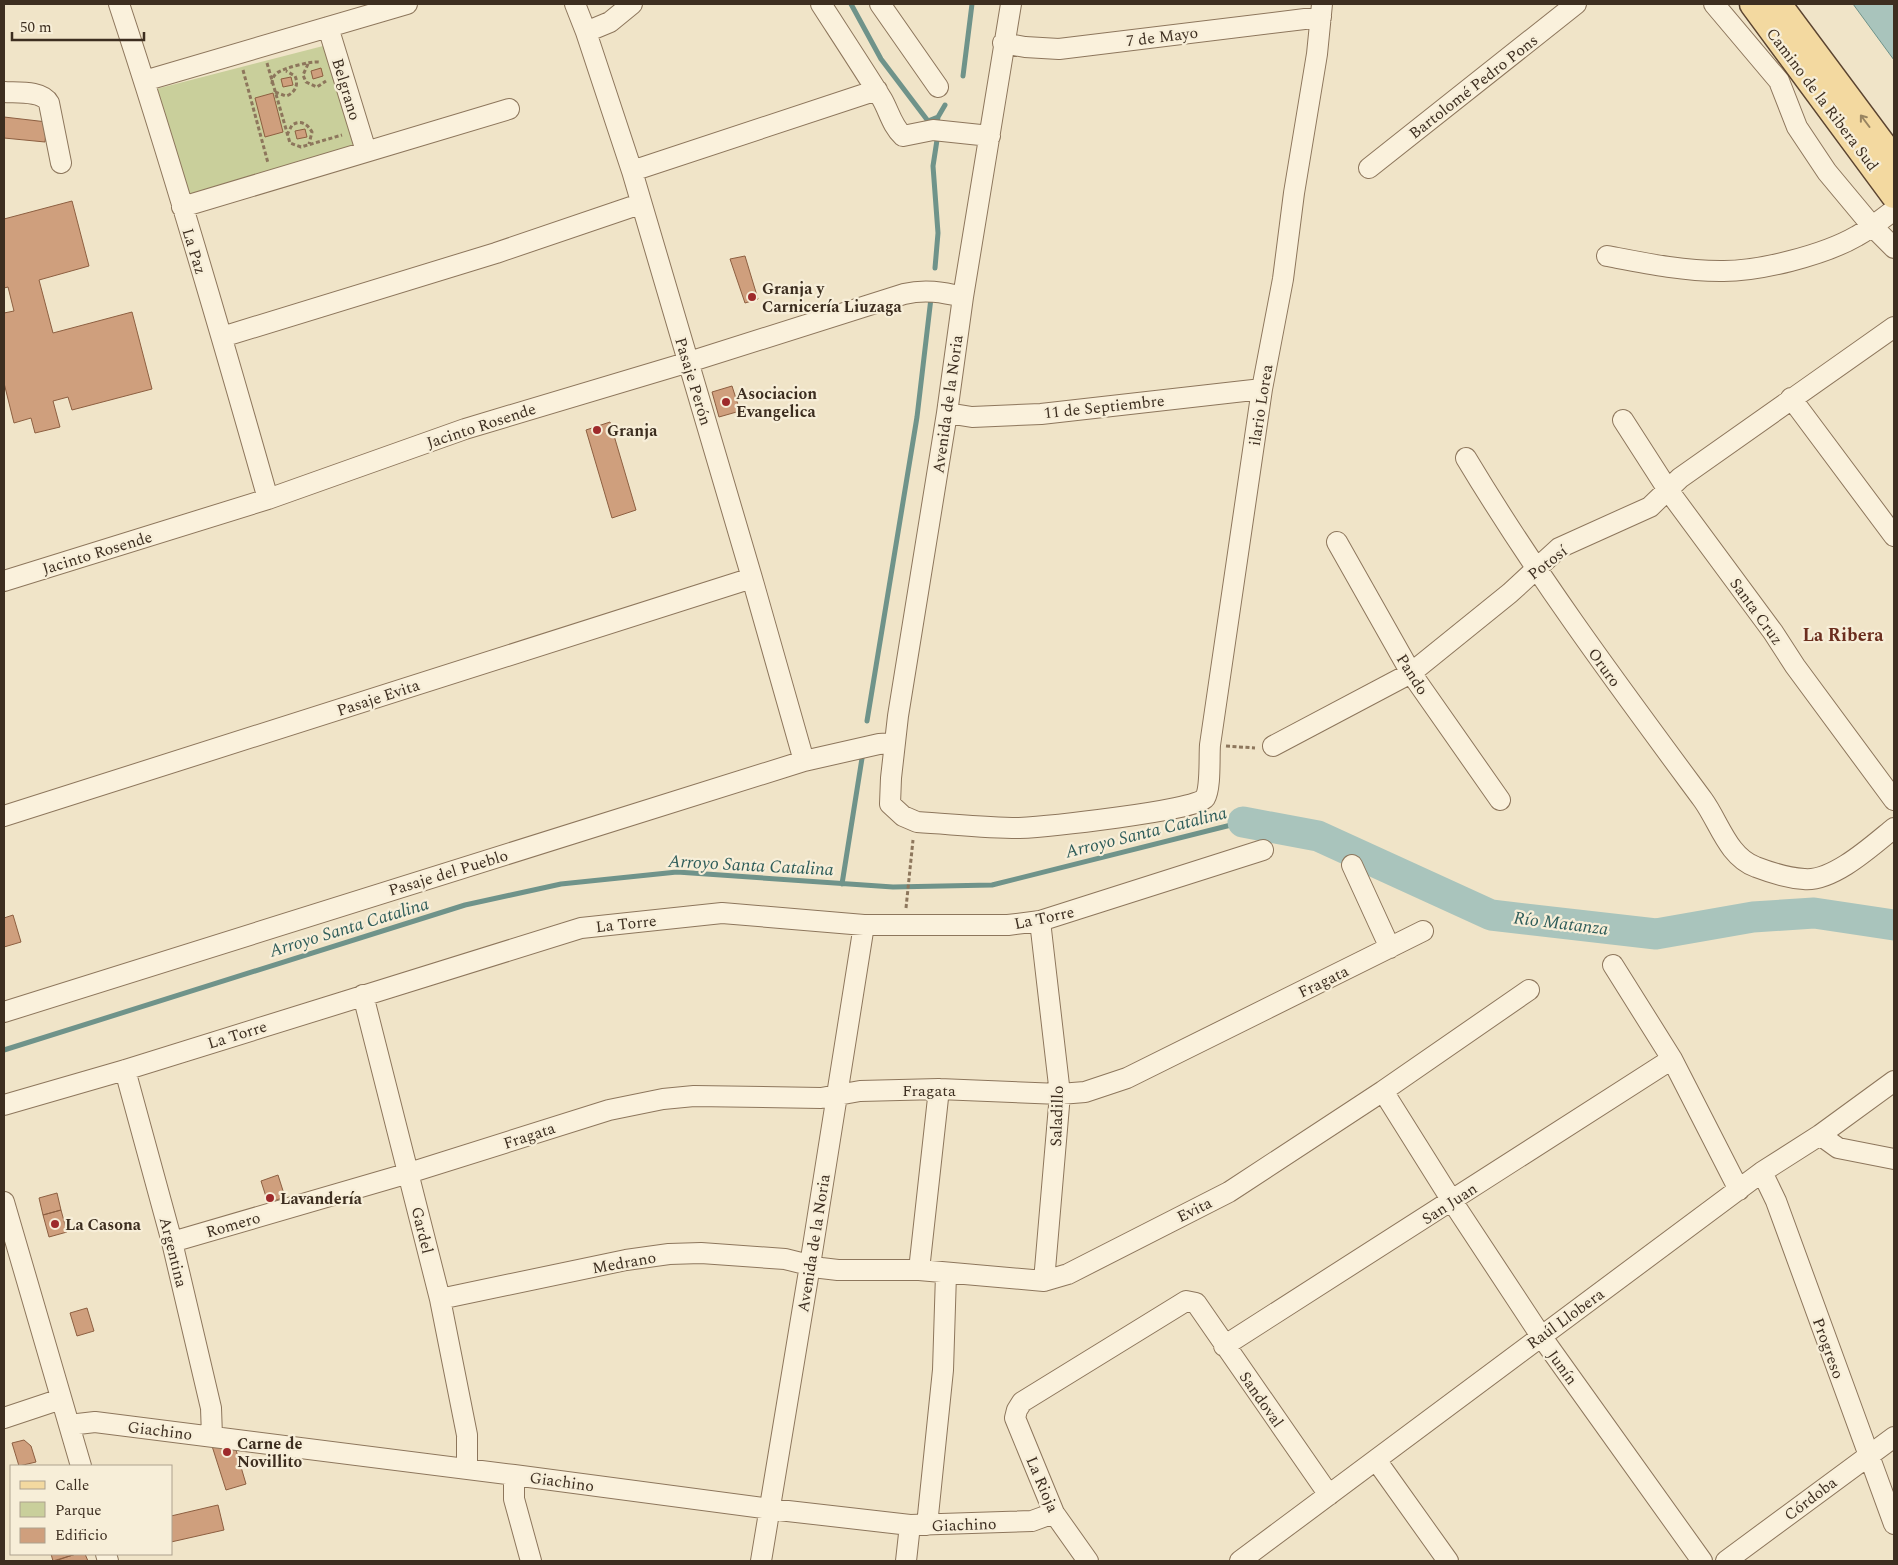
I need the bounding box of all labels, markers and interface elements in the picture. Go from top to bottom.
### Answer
scale bar [12,10,145,42]
text: 50 m [20,16,52,39]
street label: 7 de Mayo [1125,21,1199,53]
street label: Camino de la Ribera Sud [1760,23,1884,177]
street label: Bartolomé Pedro Pons [1404,29,1543,145]
street label: Belgrano [325,55,367,123]
one-way arrow [1860,114,1870,128]
street label: La Paz [176,225,212,277]
place label: Granja y Carnicería Liuzaga [762,277,903,319]
marker: Granja y Carnicería Liuzaga [746,291,758,303]
street label: Avenida de la Noria [926,333,970,475]
street label: Pasaje Perón [668,334,718,428]
street label: ilario Lorea [1243,362,1279,448]
place label: Asociacion Evangelica [736,382,817,424]
street label: 11 de Septiembre [1042,389,1166,425]
marker: Asociacion Evangelica [720,396,732,408]
street label: Jacinto Rosende [424,397,539,455]
place label: Granja [607,419,658,443]
marker: Granja [591,424,603,436]
street label: Jacinto Rosende [39,525,155,581]
street label: Potosí [1523,539,1573,586]
street label: Santa Cruz [1724,573,1789,650]
district label: La Ribera [1802,622,1884,649]
street label: Oruro [1582,643,1627,692]
street label: Pando [1390,649,1434,700]
street label: Pasaje Evita [334,673,423,723]
water label: Arroyo Santa Catalina [1062,799,1230,866]
street label: Pasaje del Pueblo [386,843,511,903]
water label: Arroyo Santa Catalina [667,848,834,883]
water label: Arroyo Santa Catalina [265,890,432,965]
street label: La Torre [1012,900,1077,936]
water label: Río Matanza [1512,904,1610,943]
street label: La Torre [595,909,658,939]
street label: Fragata [1294,959,1353,1004]
street label: La Torre [205,1015,270,1055]
street label: Fragata [902,1079,956,1103]
street label: Saladillo [1044,1085,1070,1147]
street label: Fragata [500,1116,559,1156]
street label: Avenida de la Noria [791,1172,837,1314]
street label: San Juan [1417,1177,1482,1231]
place label: Lavandería [280,1187,363,1211]
street label: Evita [1173,1191,1216,1229]
marker: Lavandería [264,1192,276,1204]
street label: Gardel [405,1204,439,1256]
street label: Romero [203,1206,263,1244]
place label: La Casona [65,1213,142,1237]
street label: Argentina [153,1215,193,1290]
marker: La Casona [49,1218,61,1230]
street label: Medrano [590,1246,658,1280]
street label: Raúl Llobera [1522,1282,1609,1355]
street label: Progreso [1806,1315,1850,1382]
street label: Junín [1541,1345,1583,1390]
street label: Sandoval [1233,1367,1289,1433]
street label: Giachino [126,1415,194,1447]
place label: Carne de Novillito [237,1432,303,1474]
marker: Carne de Novillito [221,1446,233,1458]
street label: La Rioja [1020,1453,1065,1516]
legend [10,1465,172,1555]
street label: Giachino [528,1466,596,1498]
street label: Córdoba [1779,1471,1842,1527]
text: Calle [55,1474,89,1497]
text: Parque [55,1499,102,1522]
street label: Giachino [931,1512,997,1538]
text: Edificio [55,1524,108,1547]

